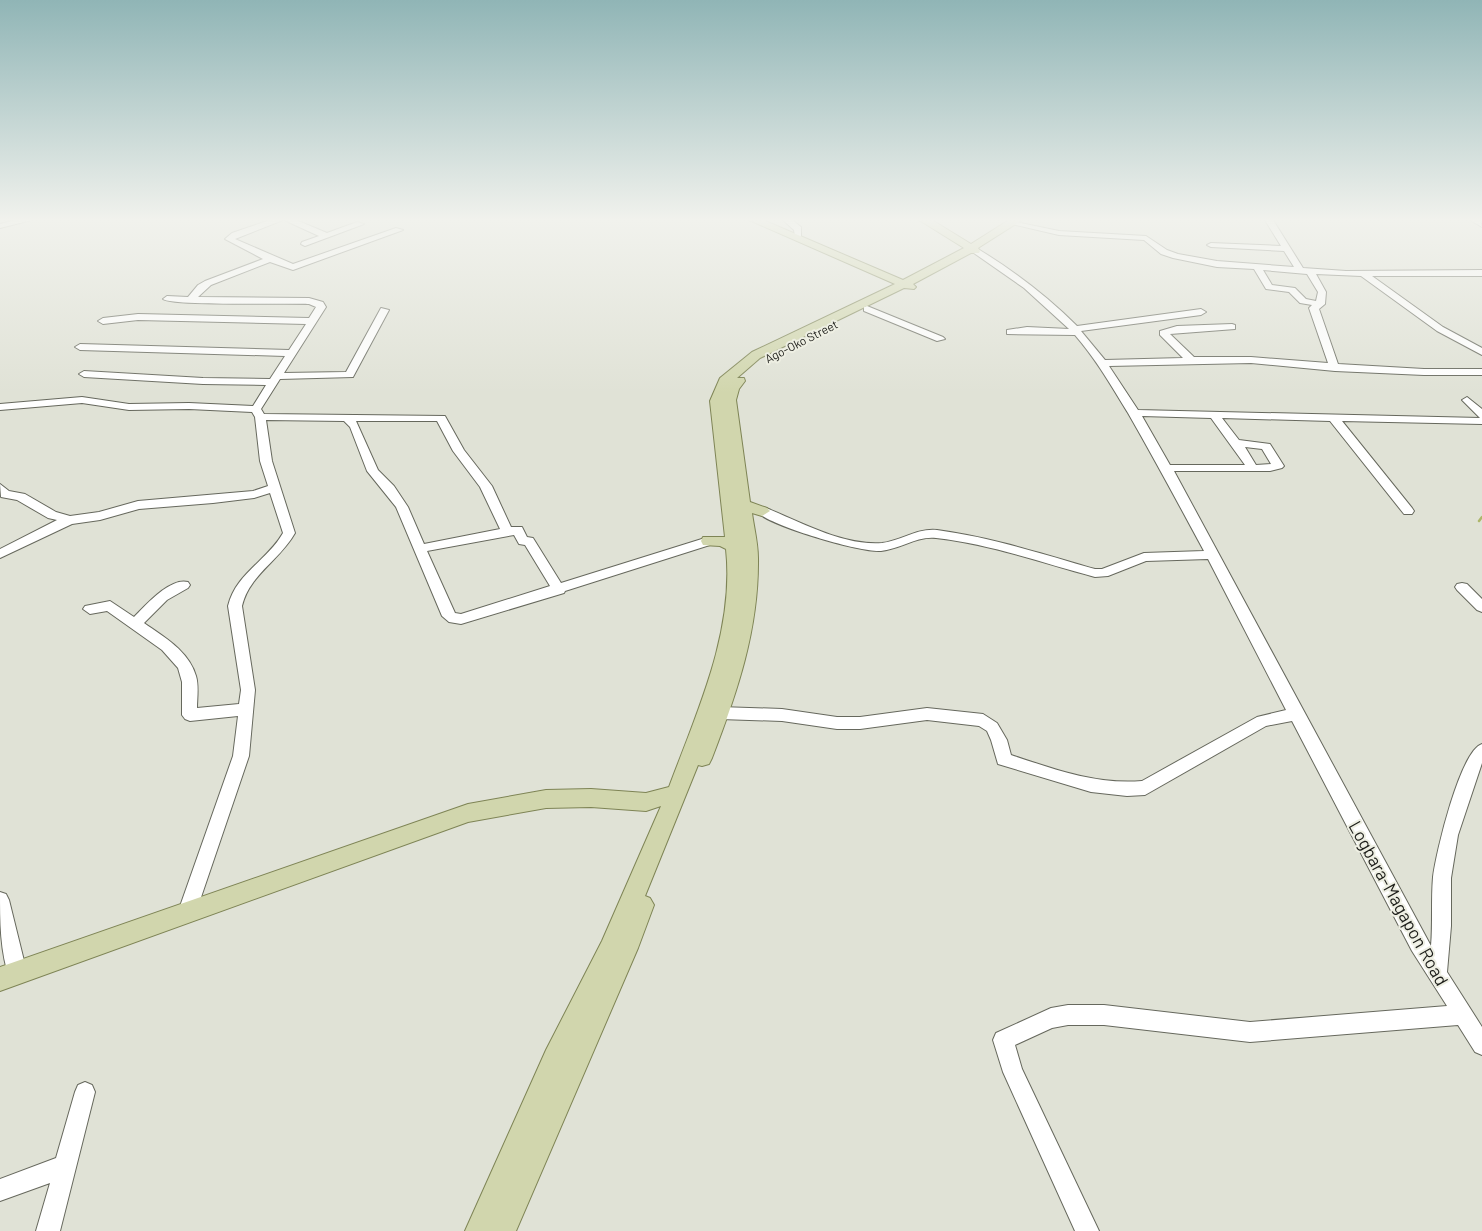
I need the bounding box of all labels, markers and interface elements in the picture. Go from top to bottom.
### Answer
street label: Ago-Oko Street [762,317,840,365]
street label: Logbara-Magapon Road [1345,817,1453,989]

